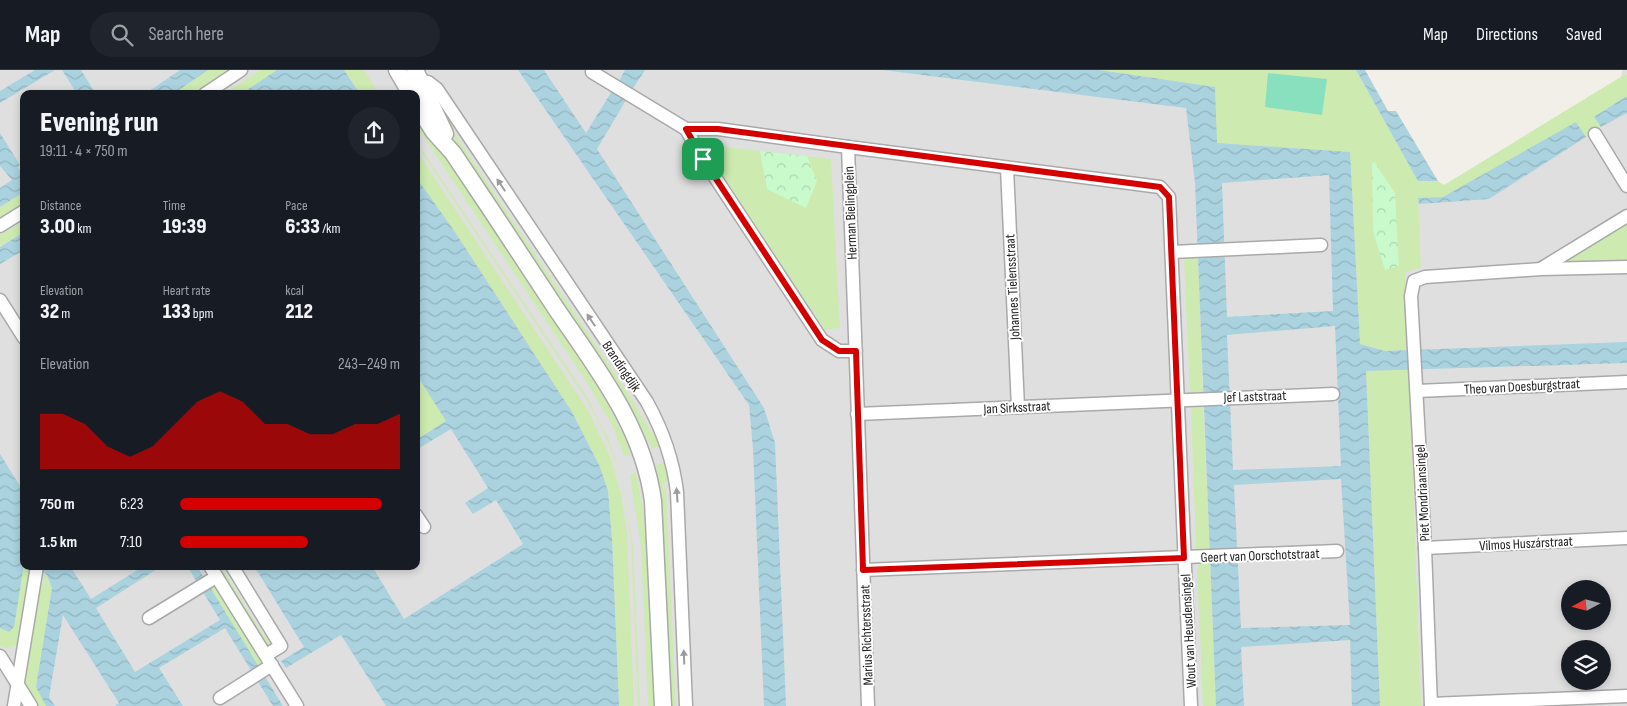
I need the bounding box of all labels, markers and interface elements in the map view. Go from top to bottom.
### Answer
search box [90,12,440,57]
text: Map [25,20,60,49]
icon: search [108,21,136,49]
text: Search here [148,23,224,46]
text: Map [1423,24,1448,45]
text: Directions [1476,24,1538,45]
text: Saved [1566,24,1602,45]
text: Evening run [40,106,158,139]
button: share [348,107,400,159]
pin [682,138,724,180]
text: 19:11 · 4 × 750 m [40,142,128,161]
icon: arrive [689,145,717,173]
street label: Herman Bielingplein [840,166,861,260]
one-way arrow [496,178,506,192]
text: Distance [40,197,81,214]
text: Time [163,197,186,214]
text: Pace [285,197,308,214]
text: 3.00 [40,214,75,239]
text: 19:39 [163,214,206,239]
text: 6:33 [285,214,320,239]
text: km [75,220,92,237]
text: /km [320,220,340,237]
street label: Johannes Tielensstraat [1001,234,1024,341]
text: Elevation [40,282,83,299]
text: Heart rate [163,282,210,299]
text: kcal [285,282,304,299]
text: 32 [40,299,59,324]
text: 133 [163,299,191,324]
text: 212 [285,299,313,324]
text: m [59,305,70,322]
text: bpm [191,305,213,322]
one-way arrow [587,313,596,327]
street label: Brandingdijk [598,338,645,395]
text: Elevation [40,355,89,374]
text: 243–249 m [338,355,400,374]
street label: Theo van Doesburgstraat [1463,375,1581,398]
street label: Jef Laststraat [1222,387,1287,406]
street label: Jan Sirksstraat [982,397,1051,418]
street label: Piet Mondriaansingel [1411,444,1434,542]
one-way arrow [672,487,680,503]
text: 750 m [40,495,75,514]
text: 6:23 [120,495,143,514]
text: 1.5 km [40,533,77,552]
text: 7:10 [120,533,142,552]
street label: Vilmos Huszárstraat [1479,533,1573,554]
street label: Geert van Oorschotstraat [1200,545,1320,566]
street label: Wout van Heusdensingel [1177,573,1200,688]
north arrow [1561,580,1611,630]
map controls [1561,580,1611,690]
street label: Marius Richtersstraat [856,584,877,686]
button: layers [1561,640,1611,690]
one-way arrow [679,649,687,665]

